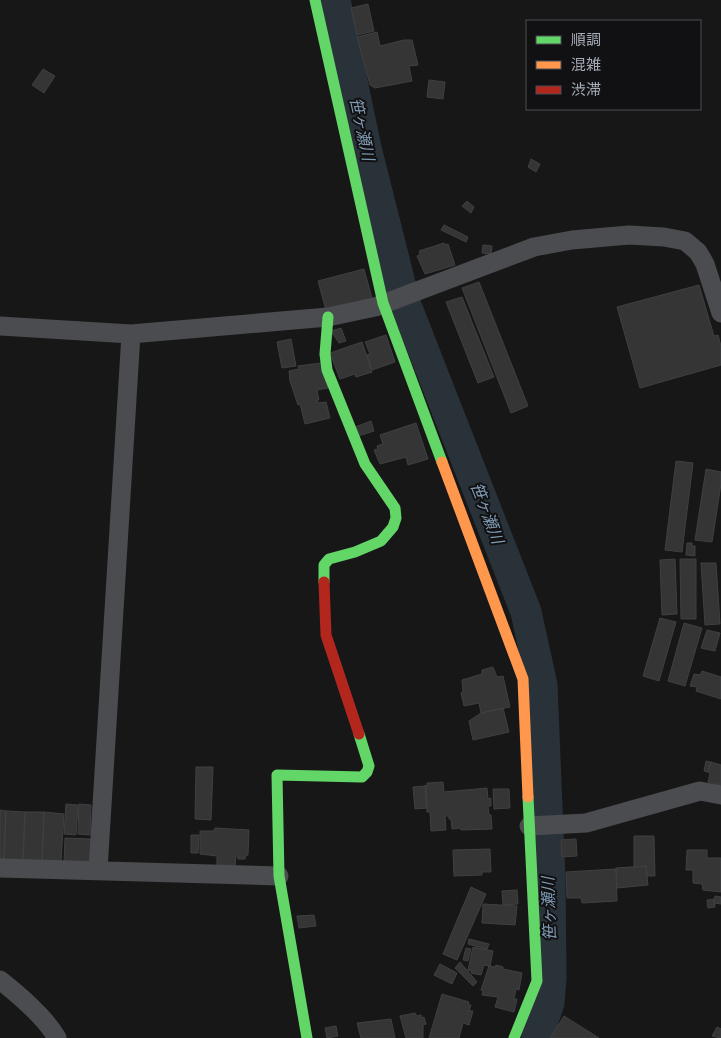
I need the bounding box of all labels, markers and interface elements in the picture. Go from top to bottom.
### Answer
legend [526,20,701,110]
text: 順調 [571,31,601,49]
text: 混雑 [571,56,601,74]
text: 渋滞 [571,81,601,99]
water label: 笹ヶ瀬川 [346,96,378,164]
water label: 笹ヶ瀬川 [467,480,508,548]
water label: 笹ヶ瀬川 [538,875,560,941]

